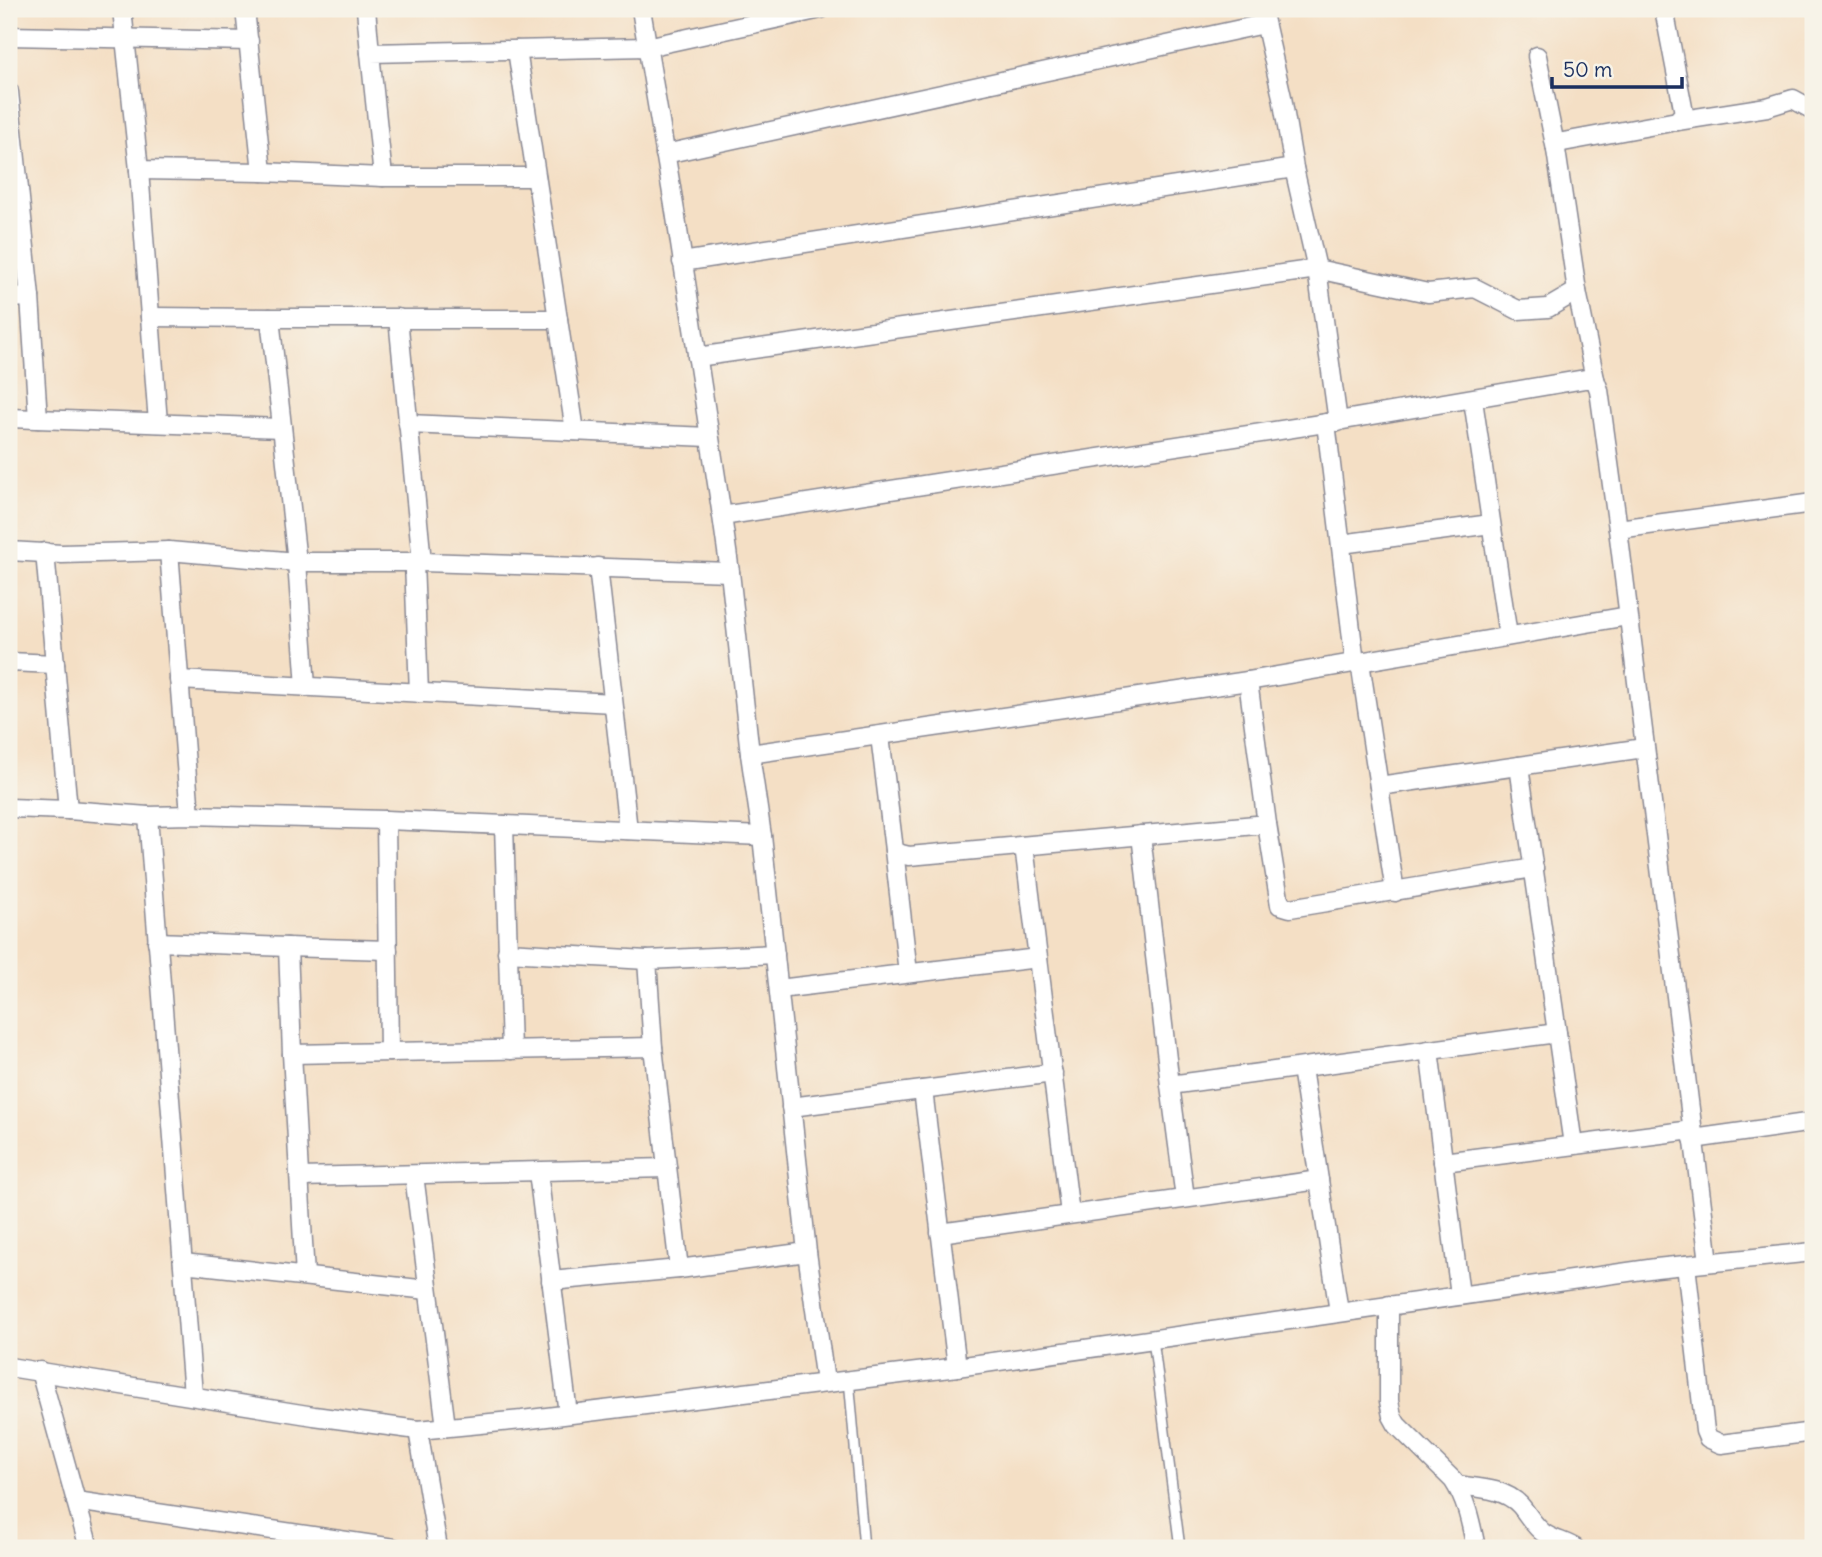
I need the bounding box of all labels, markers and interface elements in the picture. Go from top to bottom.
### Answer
scale bar [1552,46,1682,90]
text: 50 m [1563,56,1612,83]

